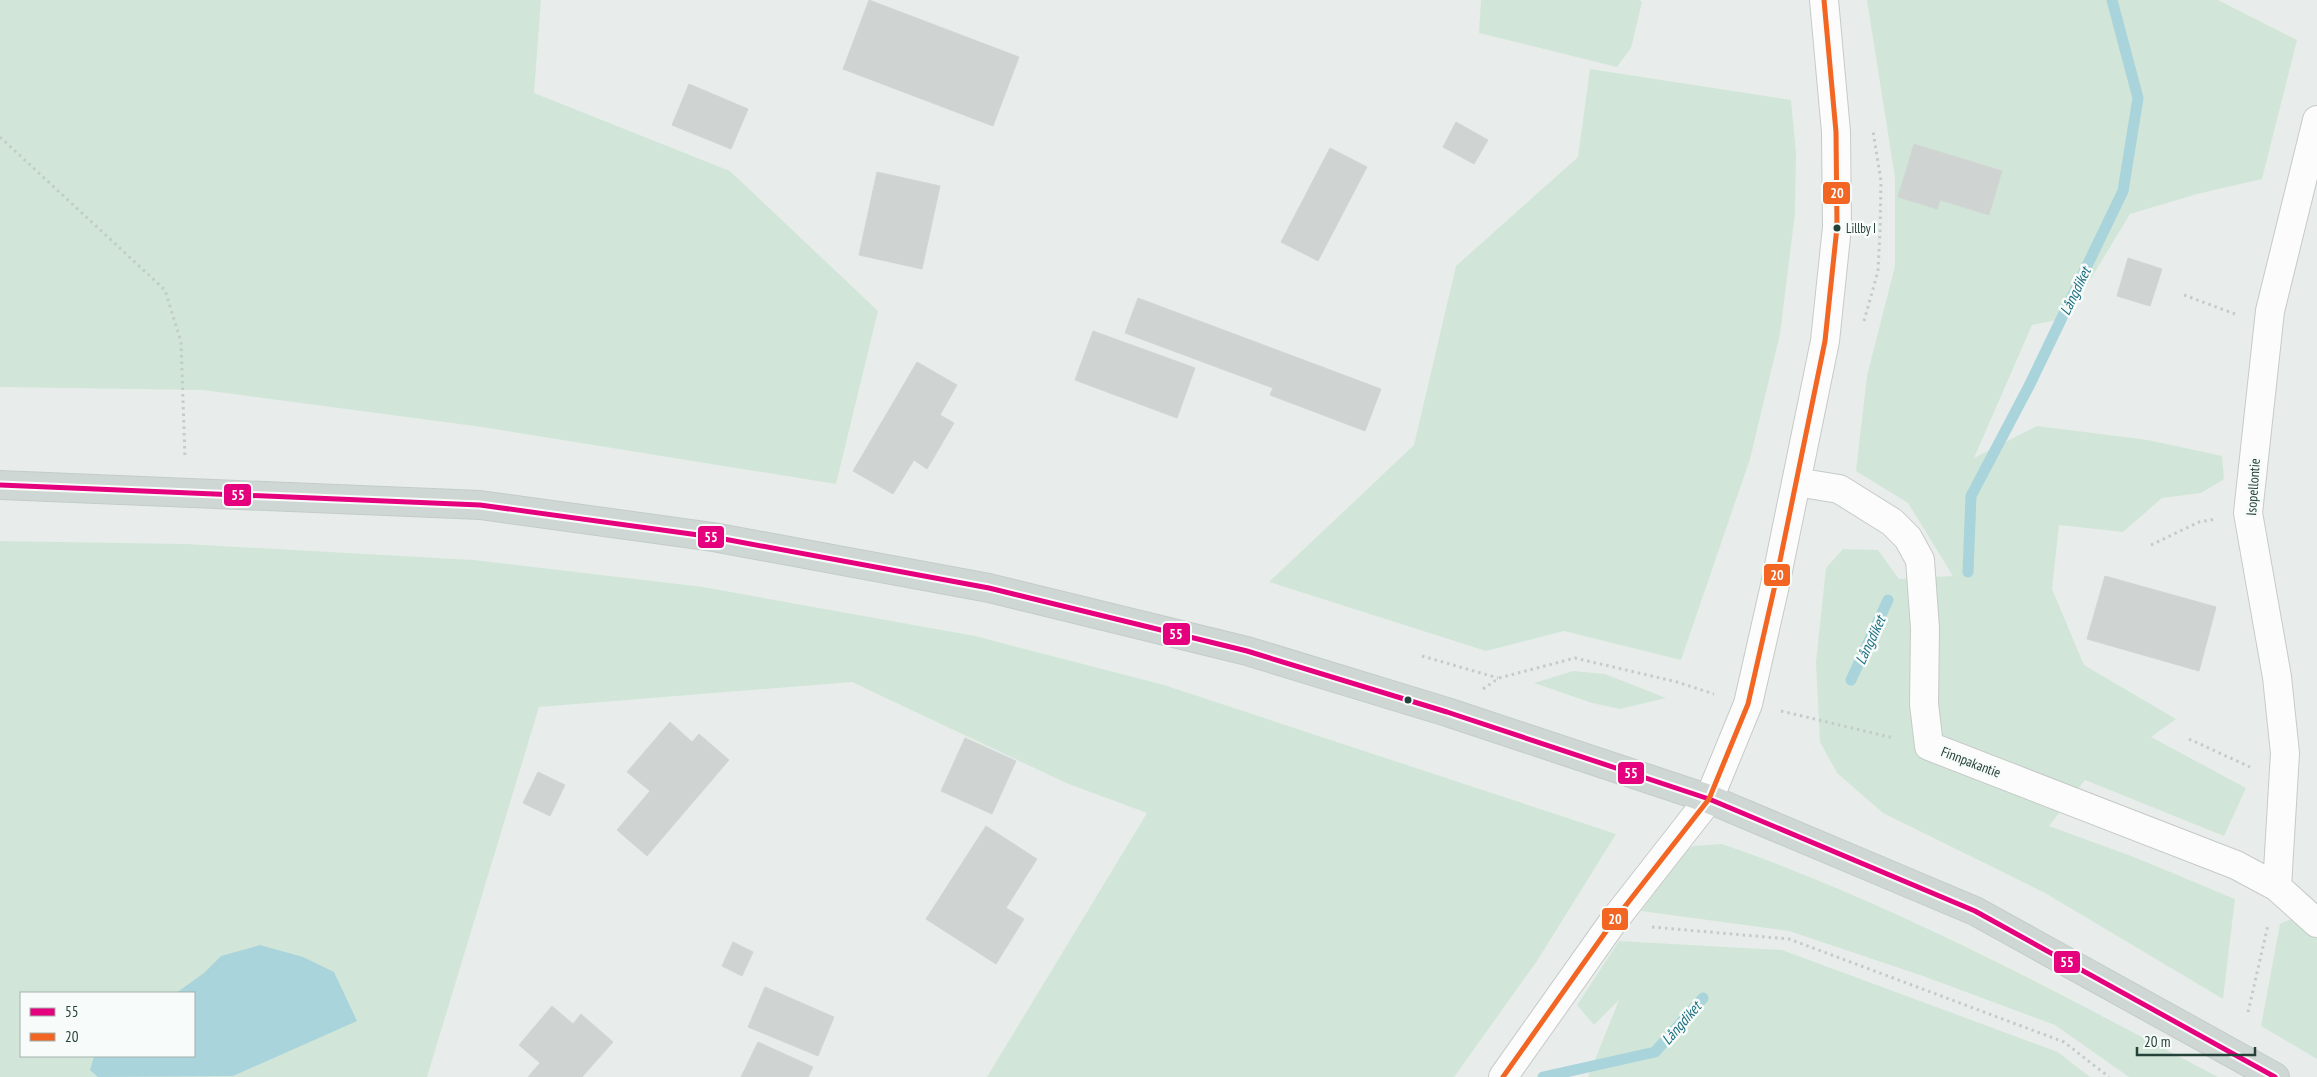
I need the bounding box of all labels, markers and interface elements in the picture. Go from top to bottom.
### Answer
line badge: 20 [1822,181,1851,205]
text: 20 [1830,184,1844,202]
place label: Lillby I [1846,220,1876,237]
marker: Lillby I [1832,223,1842,233]
water label: Långdiket [2055,262,2096,318]
street label: Isopellontie [2242,458,2264,516]
line badge: 55 [223,483,252,507]
text: 55 [231,486,245,504]
line badge: 55 [697,525,725,549]
text: 55 [704,528,718,546]
line badge: 20 [1763,563,1791,587]
text: 20 [1770,566,1784,584]
water label: Långdiket [1851,611,1890,667]
line badge: 55 [1162,622,1191,646]
text: 55 [1169,625,1183,643]
unlabelled marker [1403,695,1413,705]
street label: Finnpakantie [1939,742,2004,782]
line badge: 55 [1617,761,1645,785]
text: 55 [1624,764,1638,782]
line badge: 20 [1601,907,1629,931]
text: 20 [1608,910,1622,928]
line badge: 55 [2053,950,2081,974]
text: 55 [2060,953,2074,971]
legend [20,992,195,1057]
water label: Långdiket [1657,996,1706,1048]
text: 55 [65,1002,79,1021]
scale bar [2137,1024,2254,1056]
text: 20 [65,1027,79,1046]
text: 20 m [2144,1032,2170,1051]

